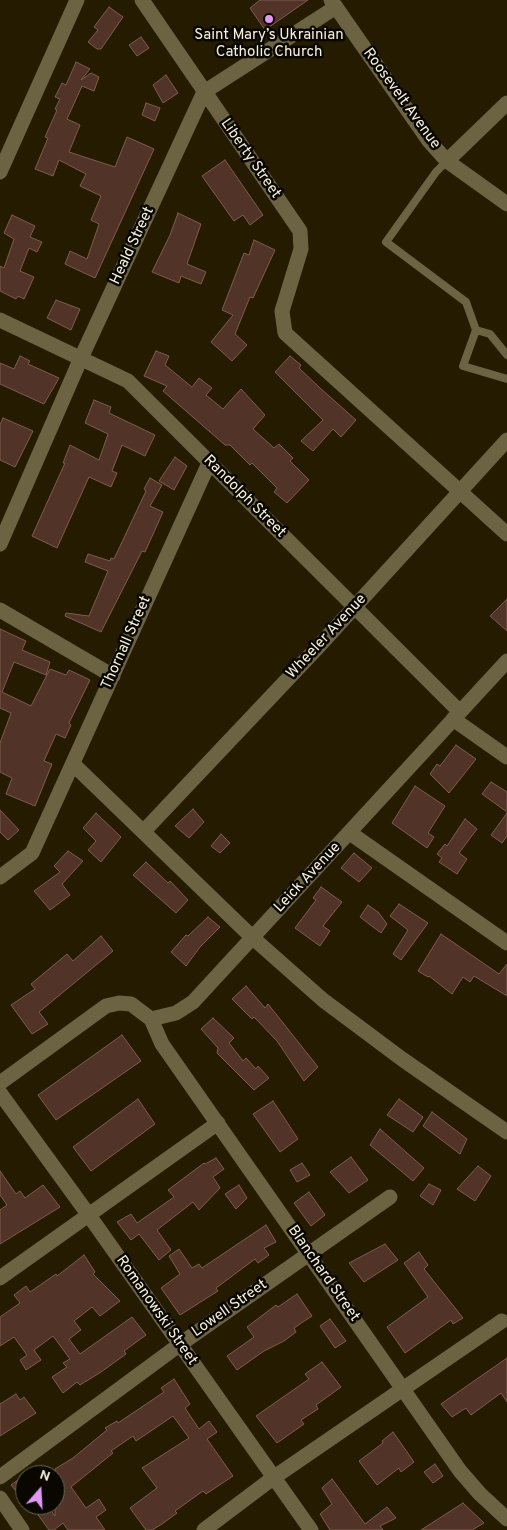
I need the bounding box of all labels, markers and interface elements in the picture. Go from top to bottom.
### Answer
marker: Saint Mary’s Ukrainian Catholic Church [263,13,275,25]
place label: Saint Mary’s Ukrainian Catholic Church [194,27,344,62]
street label: Roosevelt Avenue [358,45,444,153]
street label: Liberty Street [216,116,284,202]
street label: Heald Street [107,204,159,288]
street label: Randolph Street [199,452,289,542]
street label: Wheeler Avenue [283,591,371,683]
street label: Thornall Street [98,593,156,693]
street label: Leick Avenue [271,839,345,917]
street label: Blanchard Street [283,1222,363,1326]
street label: Romanowski Street [111,1253,201,1369]
street label: Lowell Street [189,1276,271,1342]
north arrow [15,1465,65,1515]
text: N [37,1467,52,1486]

